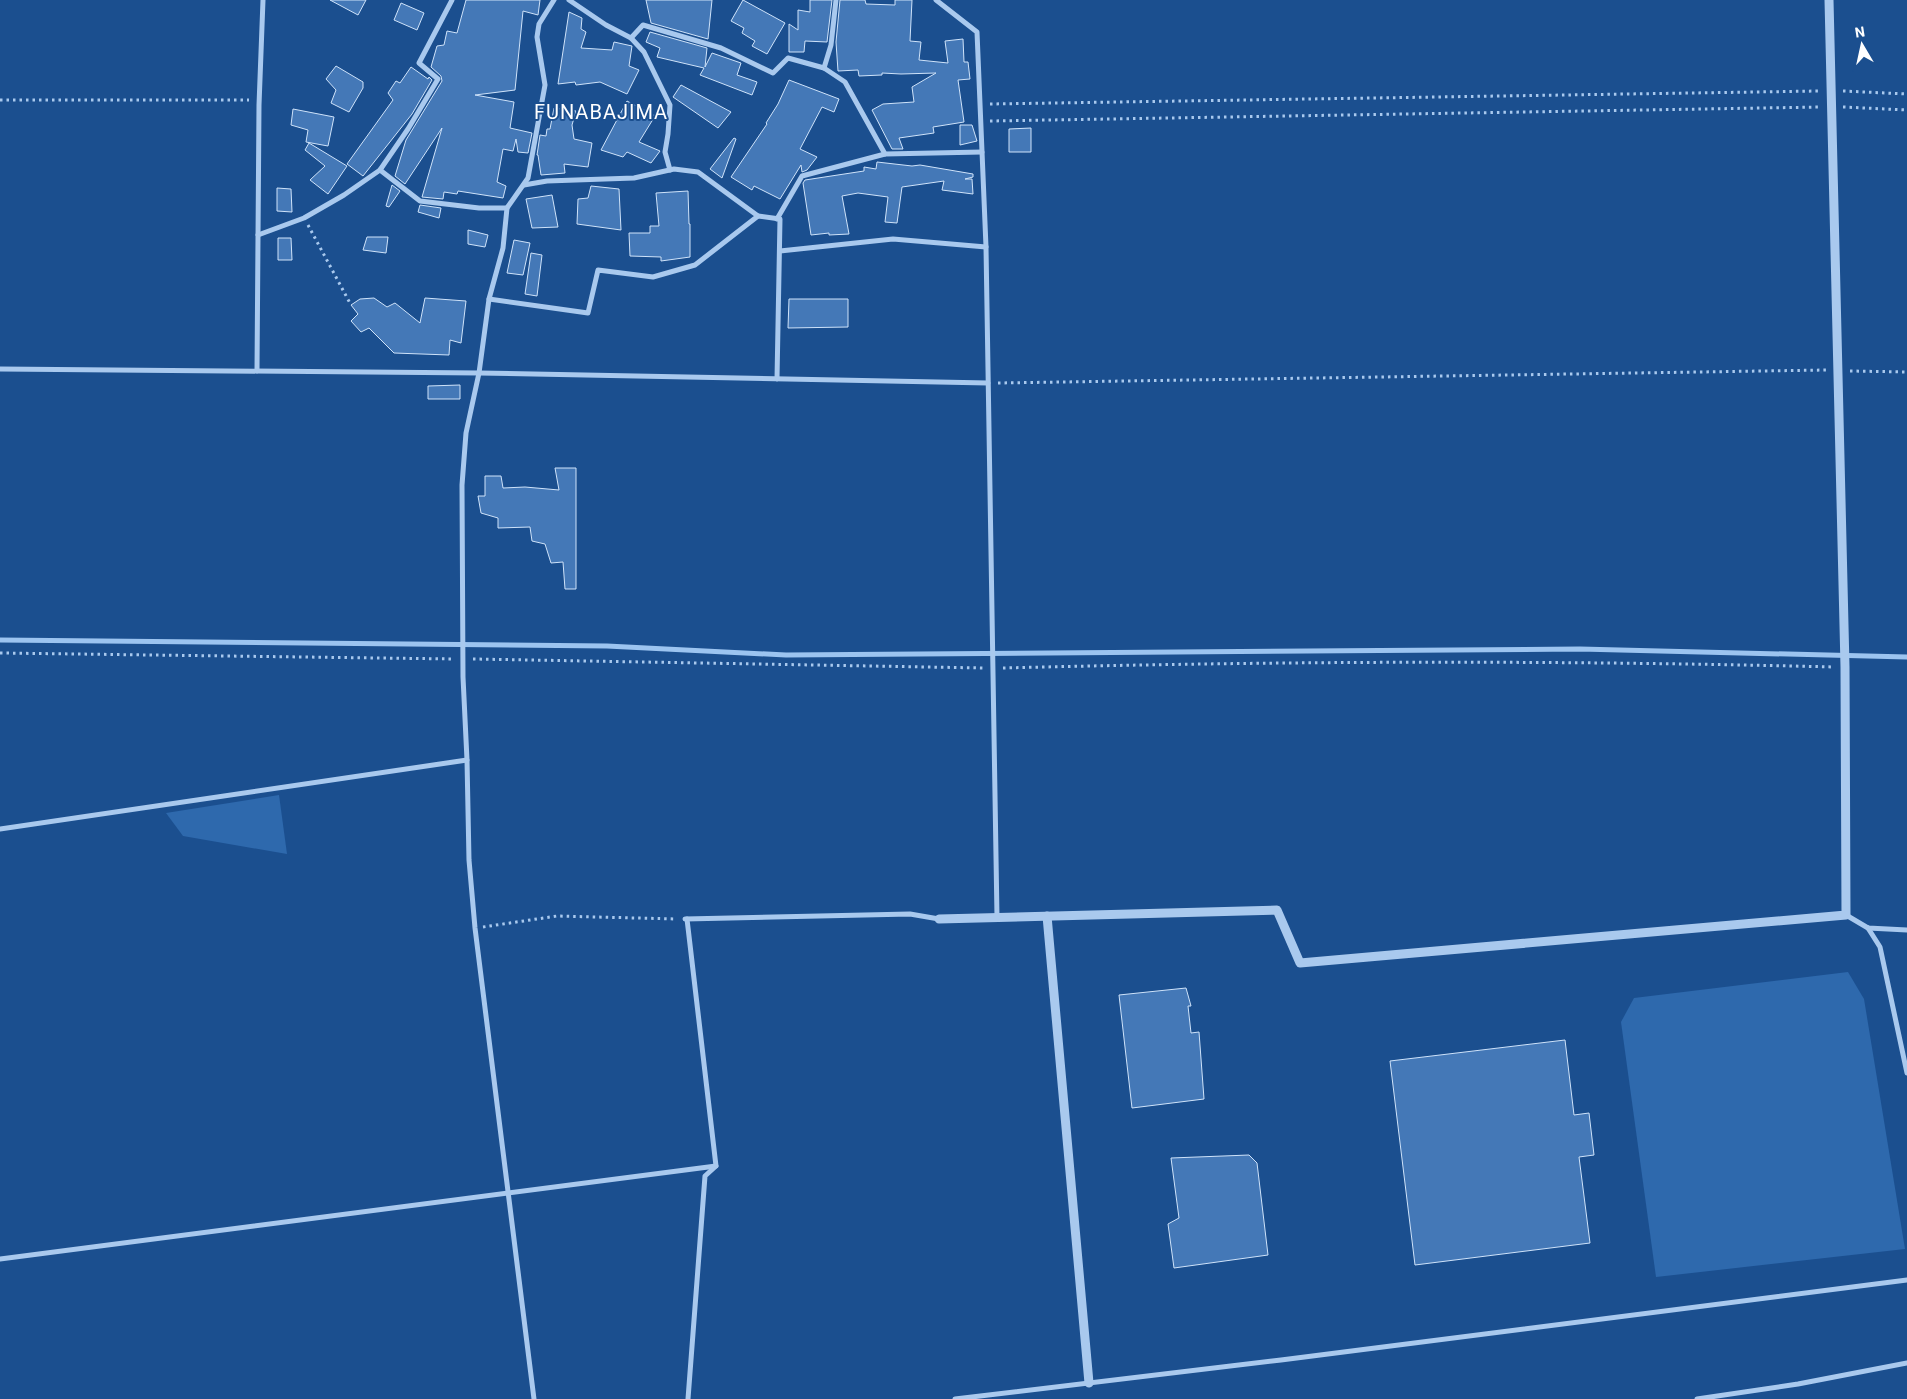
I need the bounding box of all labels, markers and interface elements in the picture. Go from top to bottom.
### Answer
north arrow [1837,20,1887,70]
text: N [1854,23,1866,41]
district label: FUNABAJIMA [534,100,668,124]

